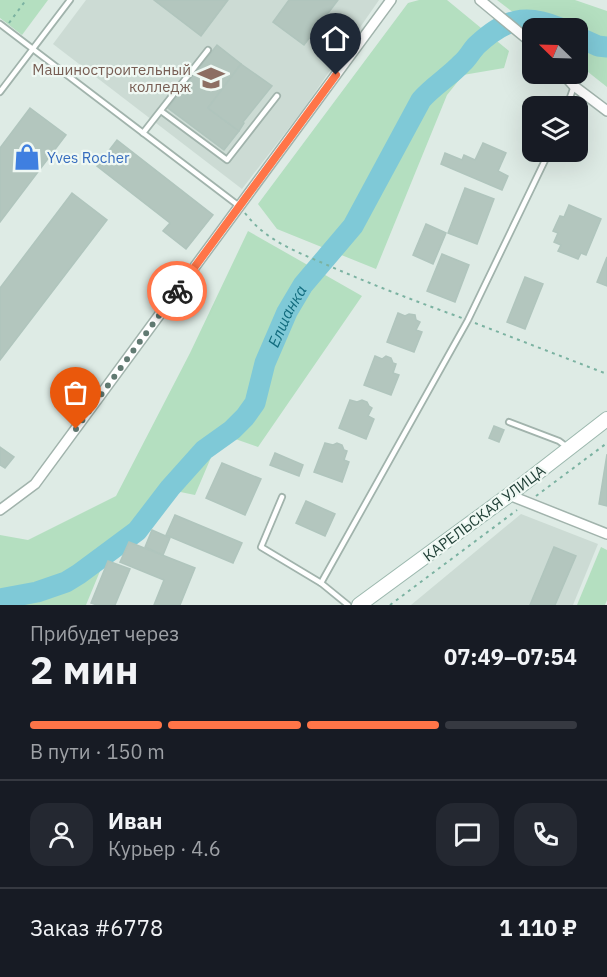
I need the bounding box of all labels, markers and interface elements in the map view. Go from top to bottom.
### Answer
pin [310,13,361,75]
north arrow [522,18,588,84]
map controls [522,18,588,162]
icon: home [319,22,352,55]
place label: Машиностроительный колледж [32,60,191,96]
school or university icon: Машиностроительный колледж [196,63,226,93]
button: layers [522,96,588,162]
shop icon: Yves Rocher [12,142,42,172]
place label: Yves Rocher [47,148,130,167]
courier [147,261,207,321]
icon: bike [161,275,194,308]
water label: Елшанка [263,281,311,350]
pin [50,367,101,429]
icon: bag [59,376,92,409]
street label: КАРЕЛЬСКАЯ УЛИЦА [419,460,549,565]
text: Прибудет через [30,620,179,647]
text: 07:49–07:54 [444,642,577,671]
text: 2 мин [30,644,139,695]
text: В пути · 150 m [30,738,165,765]
button: person [30,803,93,866]
button: chat [436,803,499,866]
button: phone [514,803,577,866]
text: Иван [108,806,163,835]
text: Курьер · 4.6 [108,835,221,862]
text: Заказ #6778 [30,913,163,942]
text: 1 110 ₽ [499,913,577,942]

